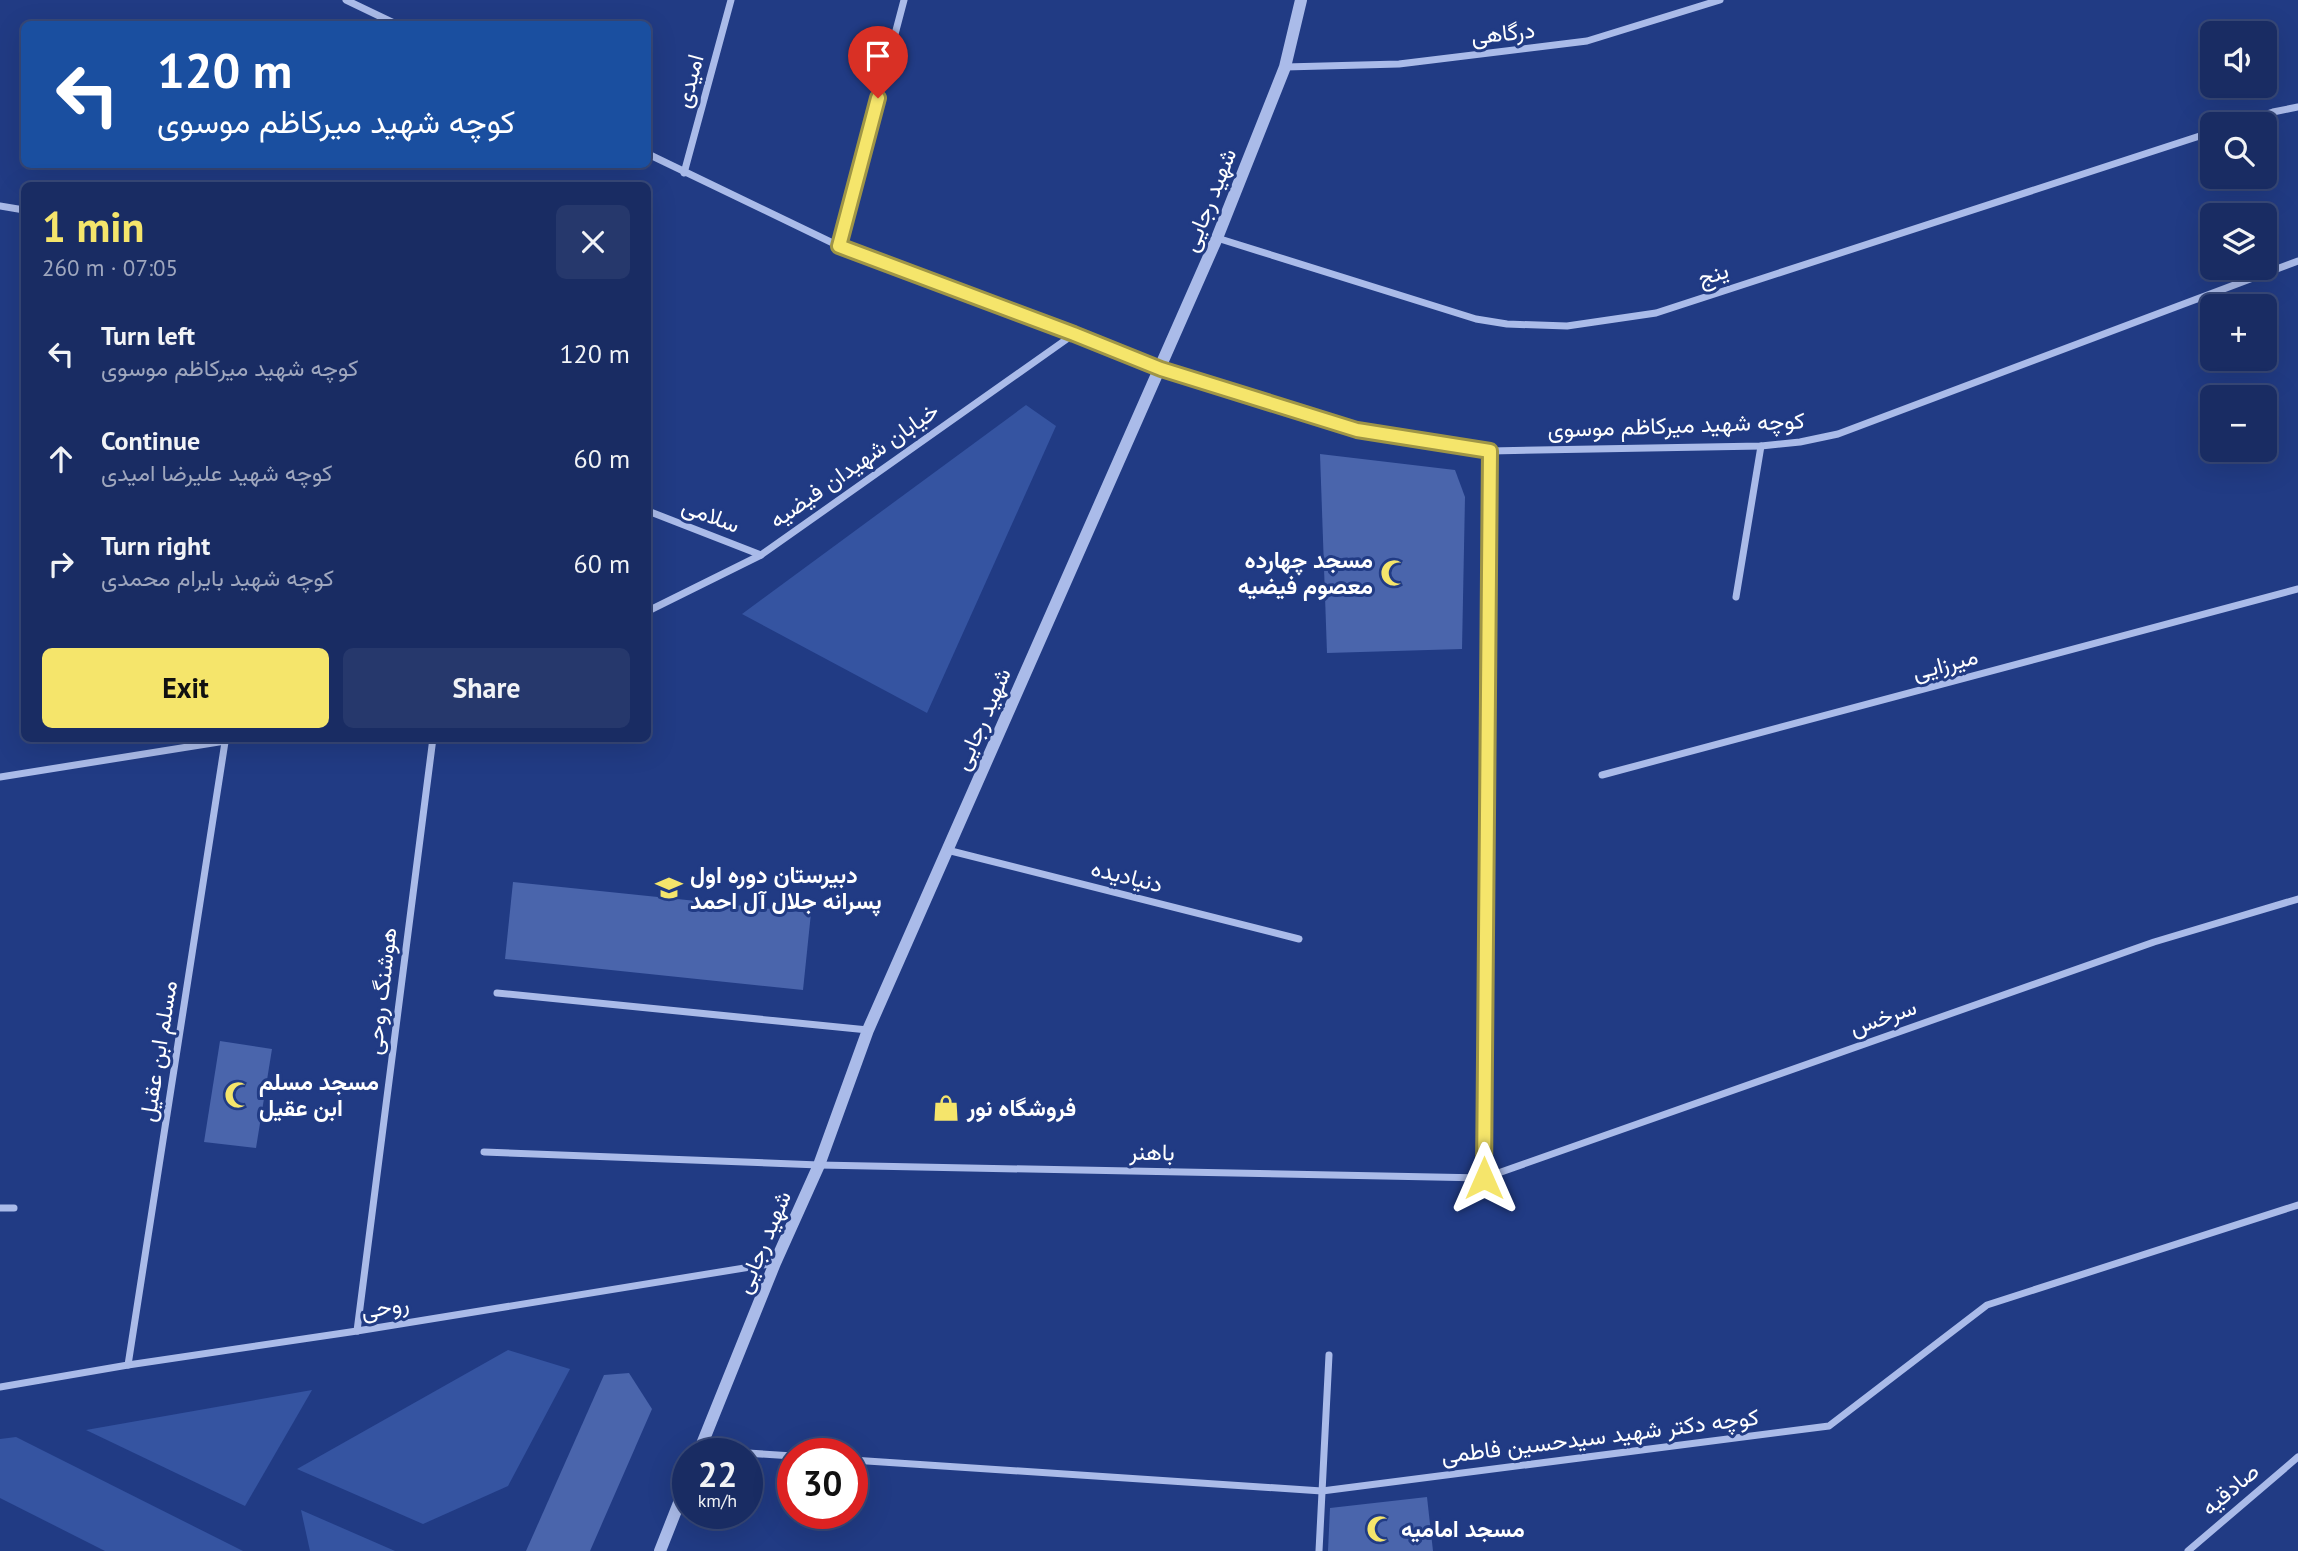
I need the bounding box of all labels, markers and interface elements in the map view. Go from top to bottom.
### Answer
street label: درگاهی [1470,15,1536,51]
map controls [2200,21,2277,462]
button: sound [2200,21,2277,98]
pin [848,26,908,98]
icon: arrive [859,37,897,75]
text: 120 m [157,38,292,102]
icon: left [42,49,133,140]
street label: امیدی [667,51,710,111]
text: کوچه شهید میرکاظم موسوی [157,100,515,142]
button: search [2200,112,2277,189]
street label: شهید رجایی [1175,144,1243,256]
text: 1 min [42,199,144,254]
button: layers [2200,203,2277,280]
button: close [556,205,630,279]
text: 260 m · 07:05 [42,253,178,282]
street label: ینج [1694,255,1733,294]
button: + [2200,294,2277,371]
text: Turn left [101,319,195,352]
icon: left [42,335,80,373]
text: 120 m [559,337,630,370]
text: کوچه شهید میرکاظم موسوی [101,353,358,382]
button: − [2200,385,2277,462]
street label: خیابان شهیدان فیضیه [763,395,945,535]
street label: کوچه شهید میرکاظم موسوی [1547,406,1805,445]
text: Continue [101,424,200,457]
icon: ahead [42,440,80,478]
text: 60 m [574,442,630,475]
text: کوچه شهید علیرضا امیدی [101,458,333,487]
street label: سلامی [678,490,744,539]
text: Turn right [101,529,210,562]
icon: right [42,545,80,583]
place label: مسجد چهارده معصوم فیضیه [1238,545,1373,601]
text: 60 m [574,547,630,580]
mosque icon: مسجد چهارده معصوم فیضیه [1379,558,1409,588]
text: کوچه شهید بایرام محمدی [101,563,334,592]
street label: میرزایی [1909,641,1981,687]
button: Exit [42,648,329,728]
button: Share [343,648,630,728]
street label: شهید رجایی [946,663,1018,775]
street label: دنیادیده [1088,853,1166,898]
place label: دبیرستان دوره اول پسرانه جلال آل احمد [690,860,882,917]
school or university icon: دبیرستان دوره اول پسرانه جلال آل احمد [654,873,684,903]
street label: هوشنگ روحی [358,926,404,1056]
street label: مسلم ابن عقیل [132,978,184,1124]
street label: سرخس [1845,992,1921,1042]
place label: مسجد مسلم ابن عقیل [259,1067,379,1122]
mosque icon: مسجد مسلم ابن عقیل [223,1080,253,1110]
shop icon: فروشگاه نور [931,1093,961,1123]
place label: فروشگاه نور [966,1093,1076,1123]
street label: باهنر [1128,1137,1175,1167]
position arrow [1447,1141,1521,1215]
street label: شهید رجایی [728,1186,798,1298]
street label: روحی [359,1288,411,1326]
street label: کوچه دکتر شهید سیدحسین فاطمی [1439,1402,1761,1471]
speed limit sign: 30 [777,1438,868,1529]
text: 22 [698,1451,737,1497]
street label: صادقیه [2195,1456,2265,1521]
text: km/h [698,1489,737,1512]
mosque icon: مسجد امامیه [1365,1514,1395,1544]
place label: مسجد امامیه [1401,1514,1525,1543]

